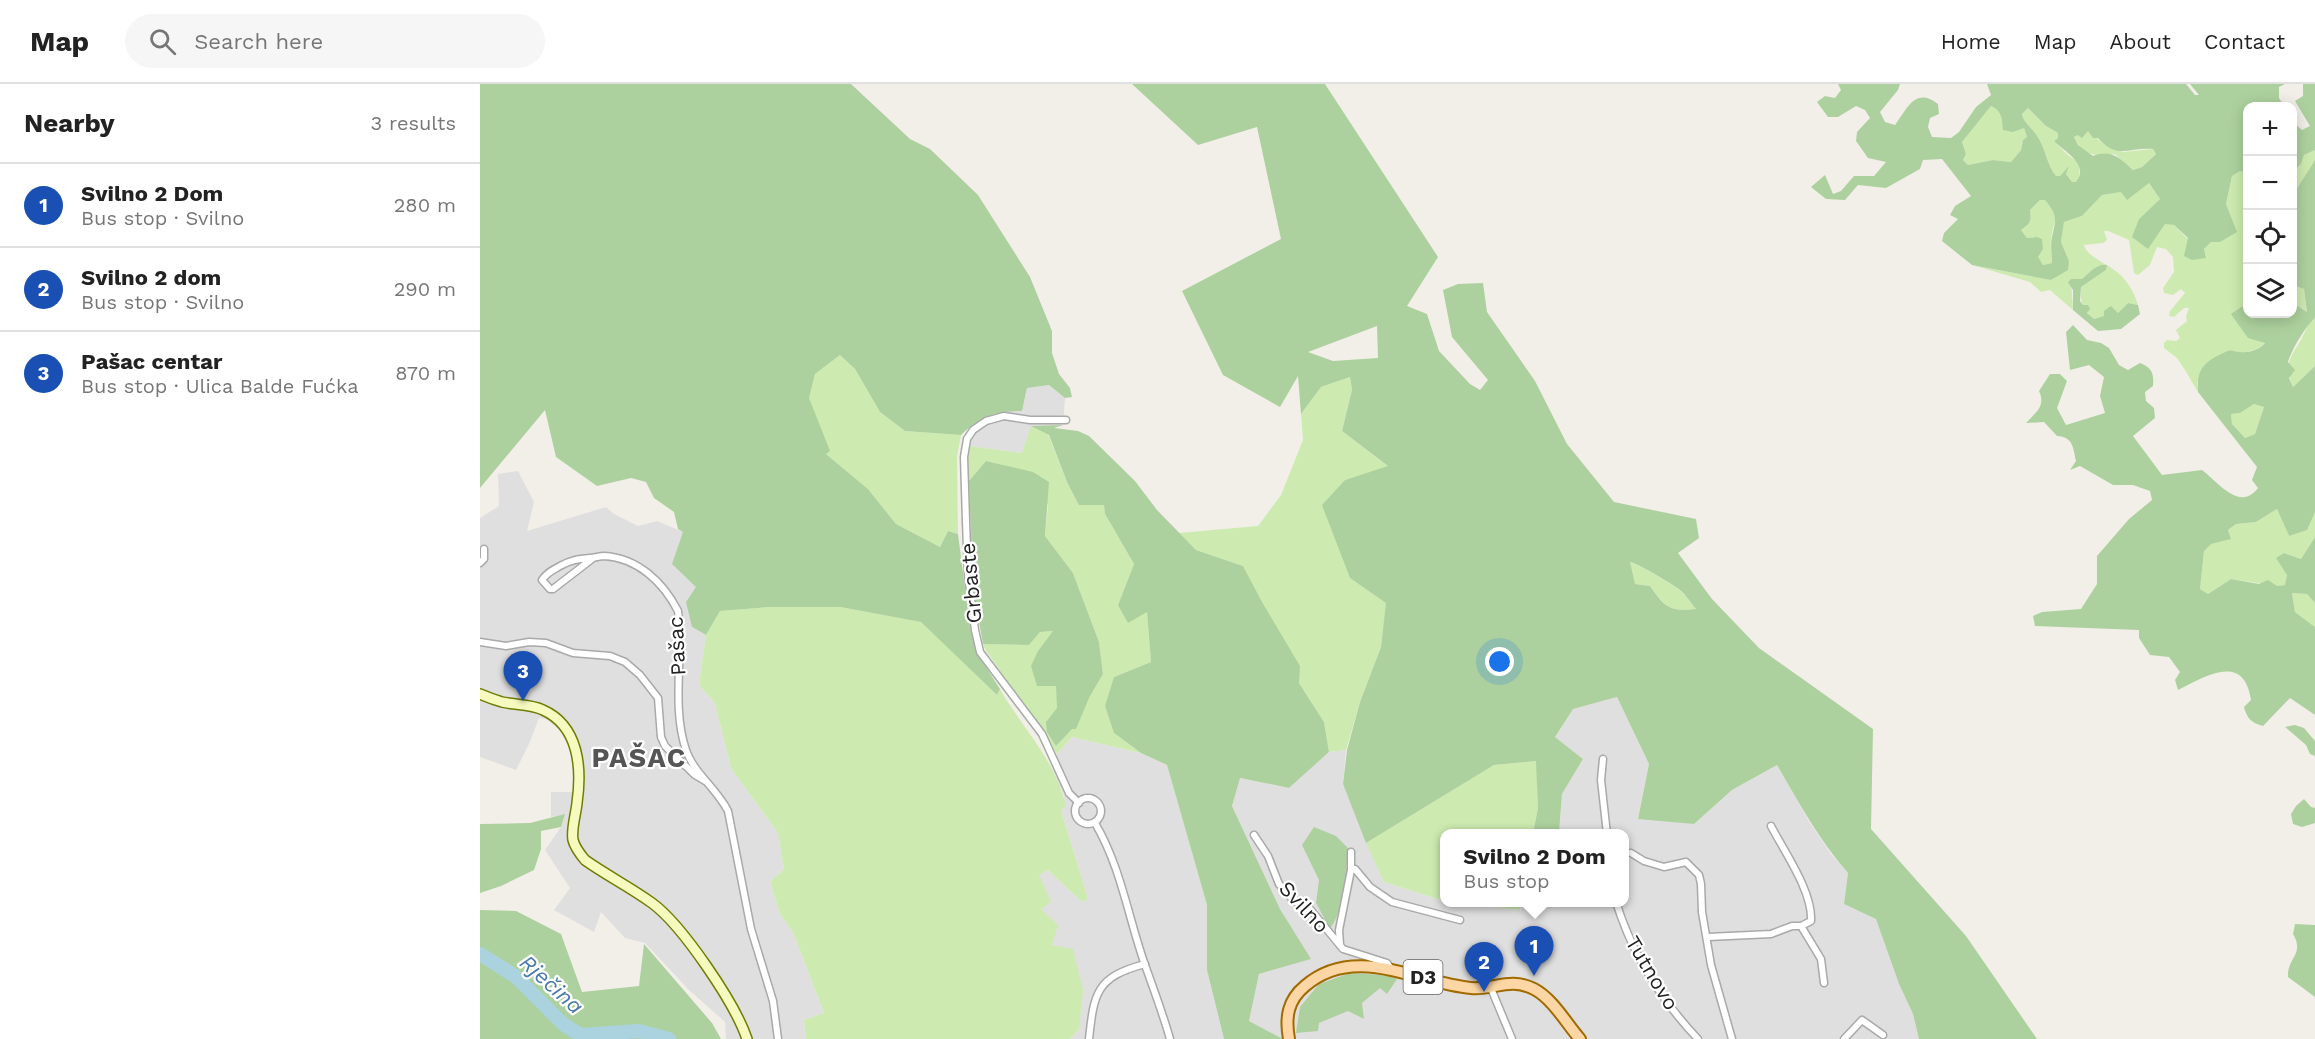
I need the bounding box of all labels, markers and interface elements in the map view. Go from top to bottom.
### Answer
search box [125,14,545,68]
text: Map [30,25,89,58]
icon: search [146,25,179,58]
text: Search here [194,29,323,54]
text: Home [1941,29,2001,54]
text: Map [2034,29,2077,54]
text: About [2110,29,2171,54]
text: Contact [2204,29,2285,54]
map controls [2243,102,2297,318]
button: + [2243,102,2297,156]
text: Nearby [24,108,115,138]
text: 3 results [371,111,456,135]
button: − [2243,156,2297,210]
text: Svilno 2 Dom [81,181,223,206]
text: 1 [39,193,48,217]
text: 280 m [394,193,456,217]
text: Bus stop · Svilno [81,206,244,230]
button: locate [2243,210,2297,264]
button: layers [2243,264,2297,318]
text: Svilno 2 dom [81,265,221,290]
text: 2 [38,277,49,301]
text: 290 m [394,277,456,301]
text: Bus stop · Svilno [81,290,244,314]
text: Pašac centar [81,349,222,374]
text: 3 [38,361,49,385]
text: 870 m [395,361,456,385]
text: Bus stop · Ulica Balde Fućka [81,374,359,398]
street label: Grbaste [955,542,986,624]
street label: Pašac [662,616,691,676]
your location [1485,647,1514,676]
pin: 3 [504,652,543,701]
district label: PAŠAC [591,742,687,774]
popup [1440,829,1629,907]
text: Svilno 2 Dom [1463,844,1606,869]
text: Bus stop [1463,869,1550,893]
street label: Svilno [1274,876,1335,938]
pin: 1 [1514,926,1554,976]
street label: Tutnovo [1621,931,1684,1014]
pin: 2 [1464,942,1504,992]
water label: Rječina [515,950,588,1019]
road number: D3 [1404,960,1442,994]

